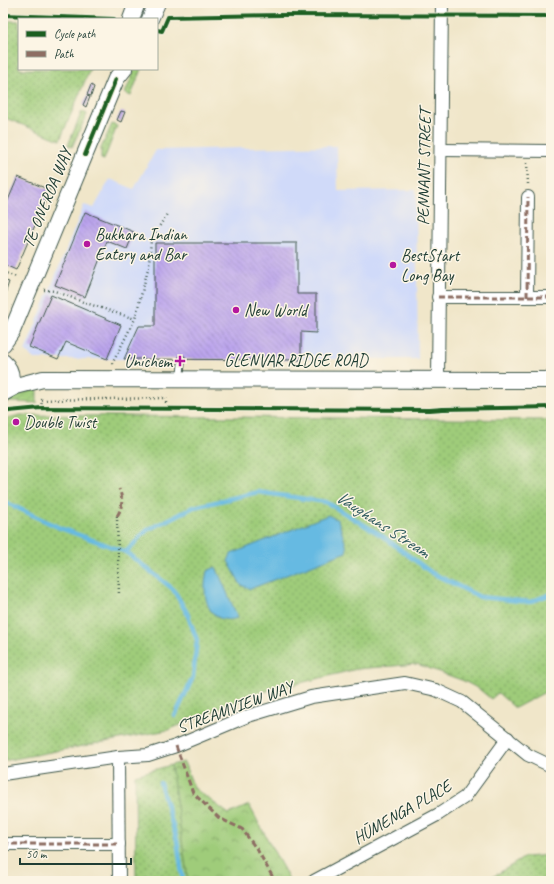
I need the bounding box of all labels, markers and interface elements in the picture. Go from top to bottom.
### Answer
legend [18,18,158,70]
text: Cycle path [54,26,96,42]
text: Path [54,46,74,62]
street label: PENNANT STREET [412,104,436,226]
street label: TE ONEROA WAY [18,143,77,251]
place label: Bukhara Indian Eatery and Bar [95,224,188,265]
marker: Bukhara Indian Eatery and Bar [82,239,92,249]
place label: BestStart Long Bay [401,245,462,286]
marker: BestStart Long Bay [388,260,398,270]
place label: New World [244,300,309,321]
marker: New World [231,305,241,315]
street label: GLENVAR RIDGE ROAD [224,350,370,371]
place label: Unichem [124,351,173,372]
marker: Unichem [175,356,185,366]
place label: Double Twist [24,412,99,433]
marker: Double Twist [11,417,21,427]
water label: Vaughans Stream [332,486,436,563]
street label: STREAMVIEW WAY [174,675,298,738]
street label: HŪMENGA PLACE [349,774,457,849]
scale bar [20,840,131,866]
text: 50 m [26,846,48,862]

